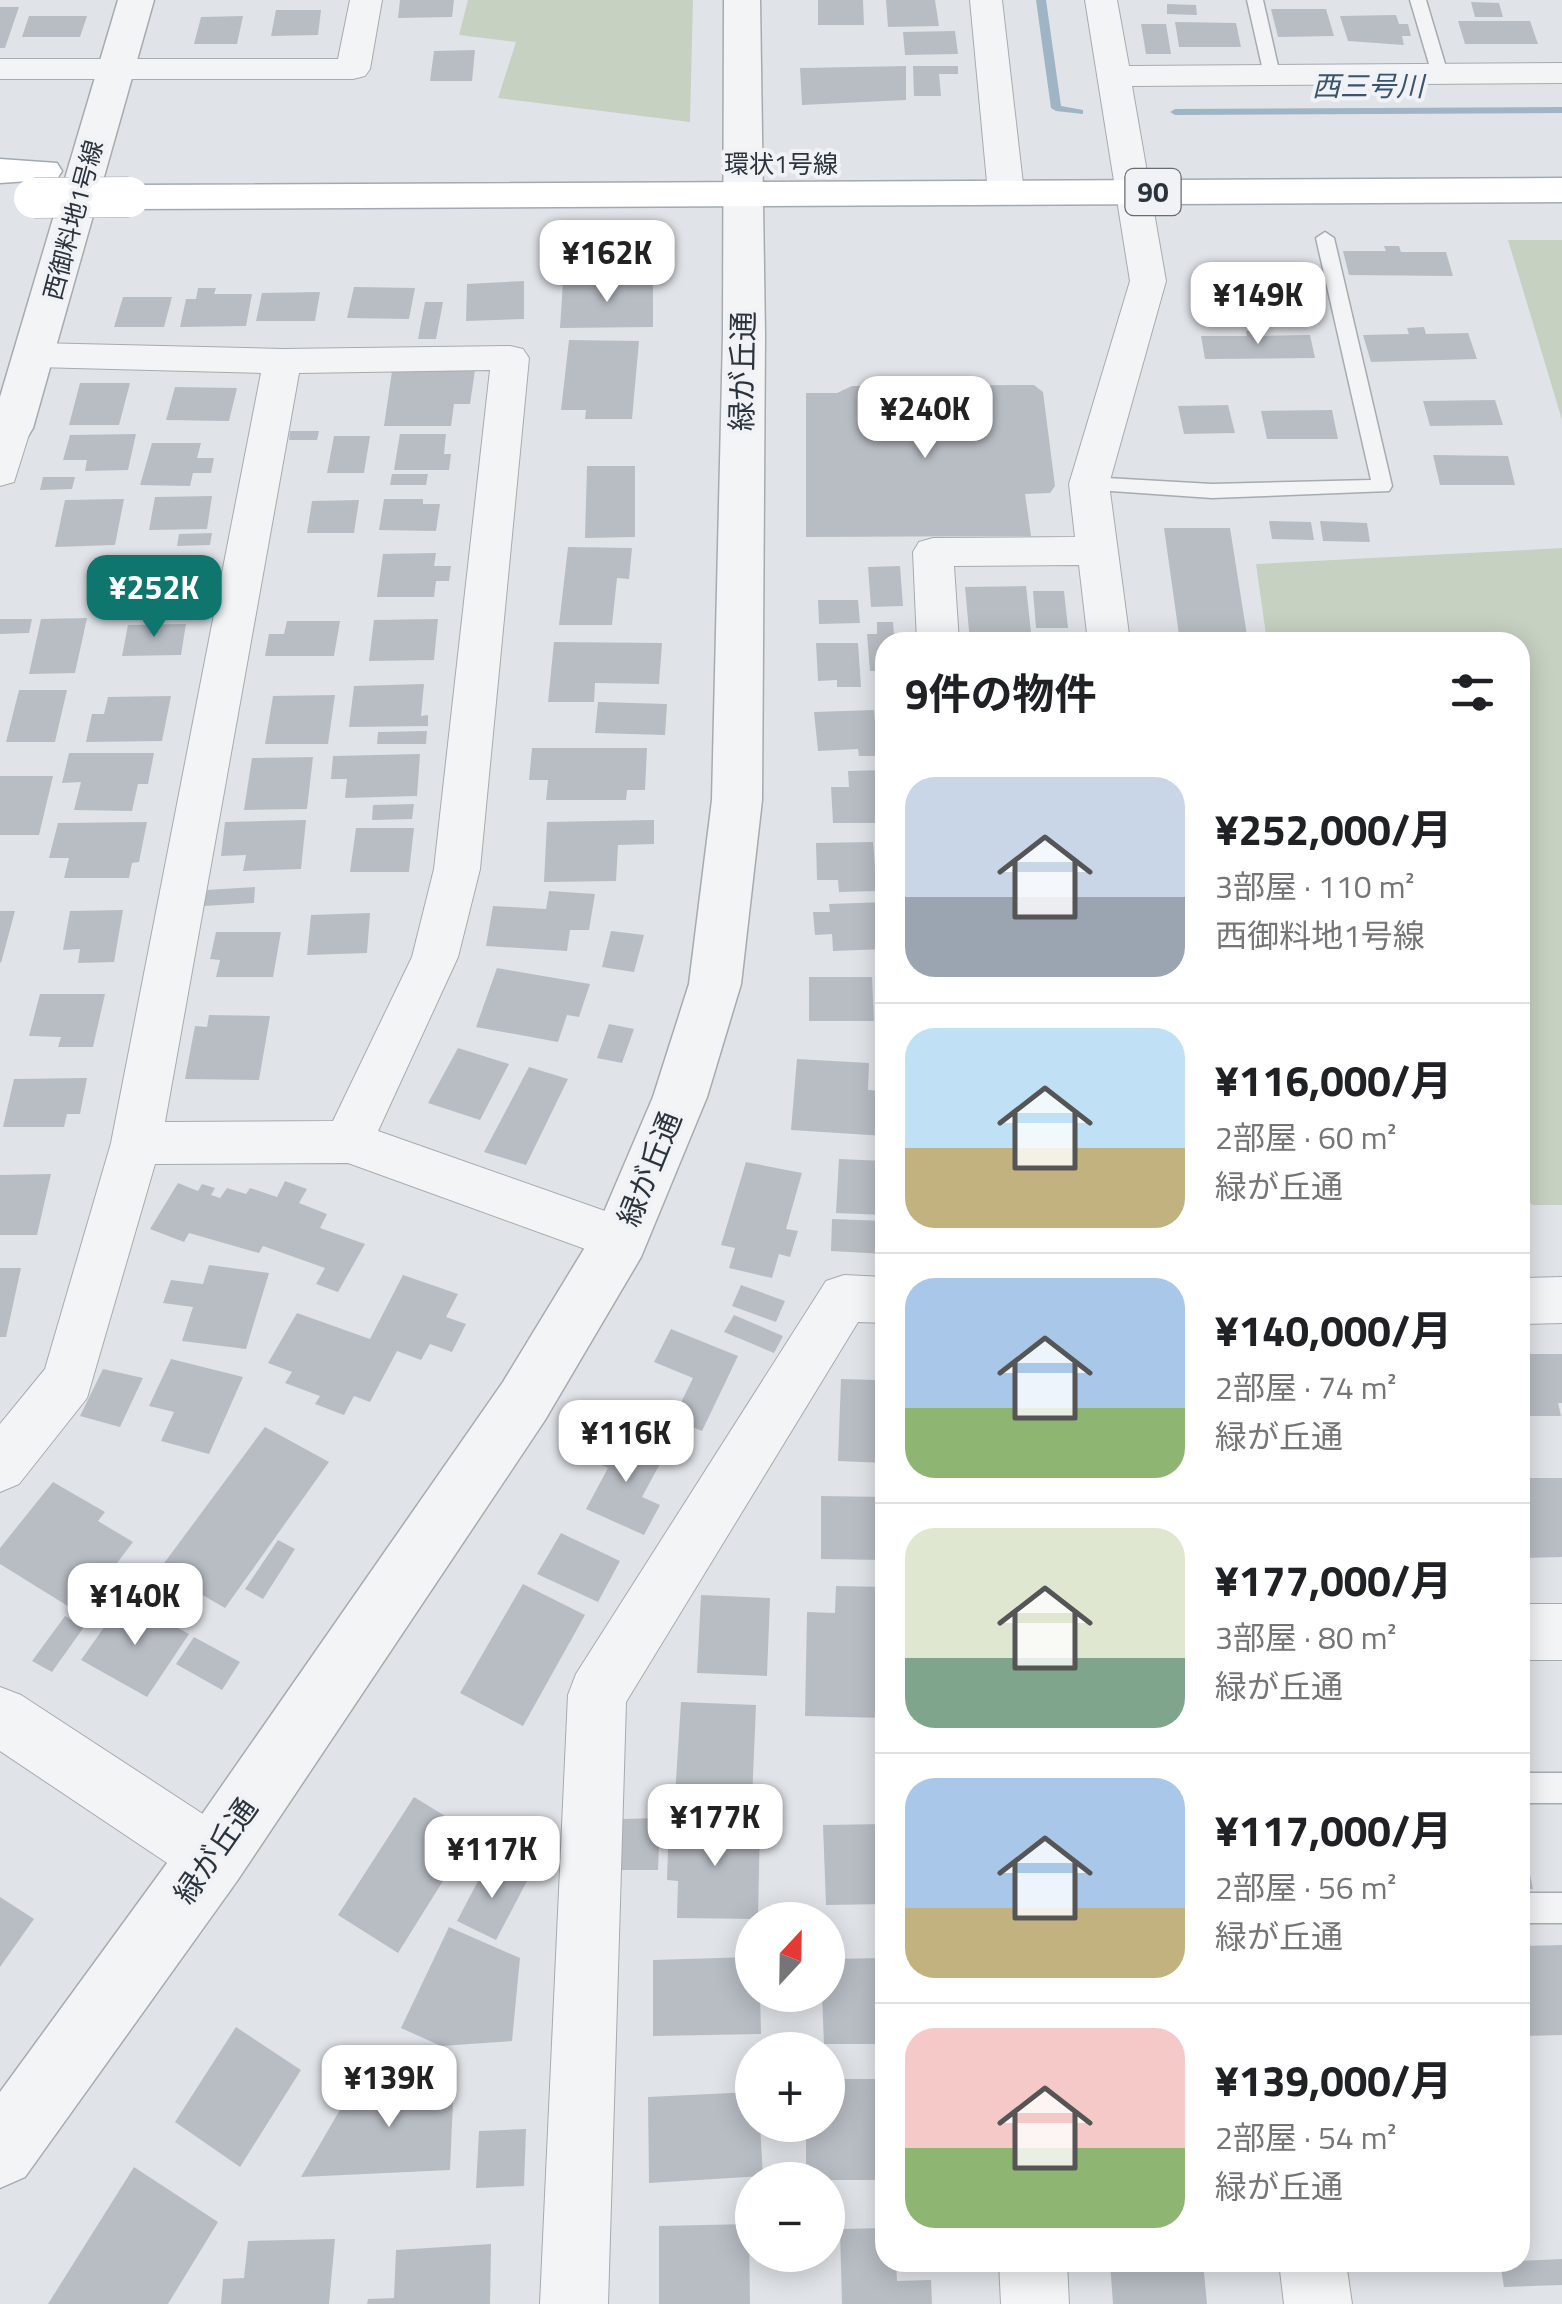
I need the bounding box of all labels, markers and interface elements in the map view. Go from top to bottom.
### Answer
water label: 西三号川 [1312,64,1427,107]
street label: 西御料地1号線 [33,136,113,304]
street label: 環状1号線 [724,145,838,183]
road number: 90 [1126,169,1180,215]
pin: ¥162K [537,220,677,305]
text: ¥162K [562,228,652,276]
pin: ¥149K [1188,262,1328,347]
text: ¥149K [1213,270,1303,318]
street label: 緑が丘通 [718,311,766,431]
pin: ¥240K [855,376,995,461]
text: ¥240K [880,384,970,432]
pin: ¥252K [84,555,224,640]
text: ¥252K [109,563,199,611]
text: 9件の物件 [905,661,1097,725]
icon: filters [1445,665,1500,720]
text: ¥252,000/月 [1215,797,1452,861]
icon: home [985,817,1105,937]
text: 3部屋 · 110 m² [1215,862,1414,910]
text: 西御料地1号線 [1215,911,1425,959]
text: ¥116,000/月 [1215,1048,1452,1112]
icon: home [985,1068,1105,1188]
street label: 緑が丘通 [605,1104,693,1233]
text: 2部屋 · 60 m² [1215,1113,1397,1161]
text: 緑が丘通 [1215,1162,1343,1210]
text: ¥140,000/月 [1215,1298,1452,1362]
icon: home [985,1318,1105,1438]
text: 2部屋 · 74 m² [1215,1363,1397,1411]
pin: ¥116K [556,1400,696,1485]
text: ¥116K [581,1408,671,1456]
text: 緑が丘通 [1215,1412,1343,1460]
text: ¥177,000/月 [1215,1548,1452,1612]
pin: ¥140K [65,1563,205,1648]
icon: home [985,1568,1105,1688]
text: ¥140K [90,1571,180,1619]
text: 3部屋 · 80 m² [1215,1613,1397,1661]
text: 緑が丘通 [1215,1662,1343,1710]
pin: ¥177K [645,1784,785,1869]
street label: 緑が丘通 [162,1788,268,1913]
text: ¥177K [670,1792,760,1840]
text: ¥117,000/月 [1215,1798,1452,1862]
pin: ¥117K [422,1816,562,1901]
icon: home [985,1818,1105,1938]
text: ¥117K [447,1824,537,1872]
text: 2部屋 · 56 m² [1215,1863,1397,1911]
north arrow [735,1902,845,2012]
map controls [735,1902,845,2272]
text: 緑が丘通 [1215,1912,1343,1960]
button: + [735,2032,845,2142]
pin: ¥139K [319,2045,459,2130]
text: ¥139,000/月 [1215,2048,1452,2112]
text: ¥139K [344,2053,434,2101]
icon: home [985,2068,1105,2188]
text: 2部屋 · 54 m² [1215,2113,1397,2161]
button: − [735,2162,845,2272]
text: 緑が丘通 [1215,2162,1343,2210]

